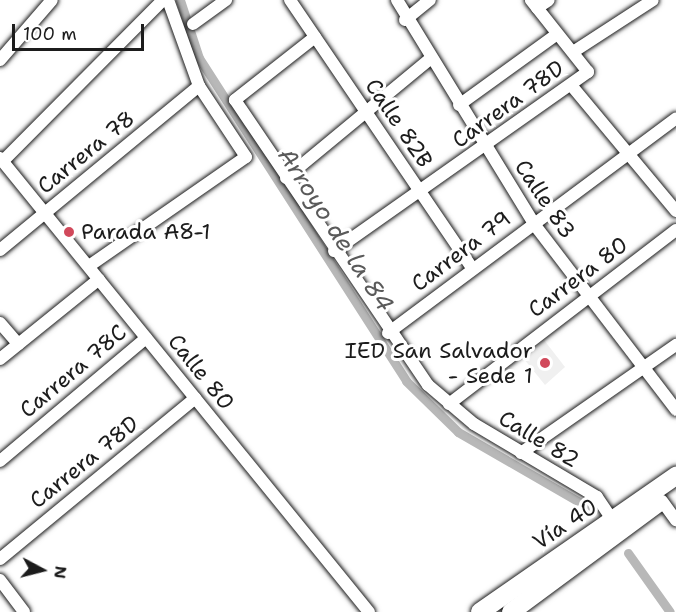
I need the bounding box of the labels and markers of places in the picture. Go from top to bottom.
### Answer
place label: Parada A8-1 [81,219,211,245]
marker: Parada A8-1 [62,225,76,239]
place label: IED San Salvador - Sede 1 [345,337,533,388]
marker: IED San Salvador - Sede 1 [538,356,552,370]

